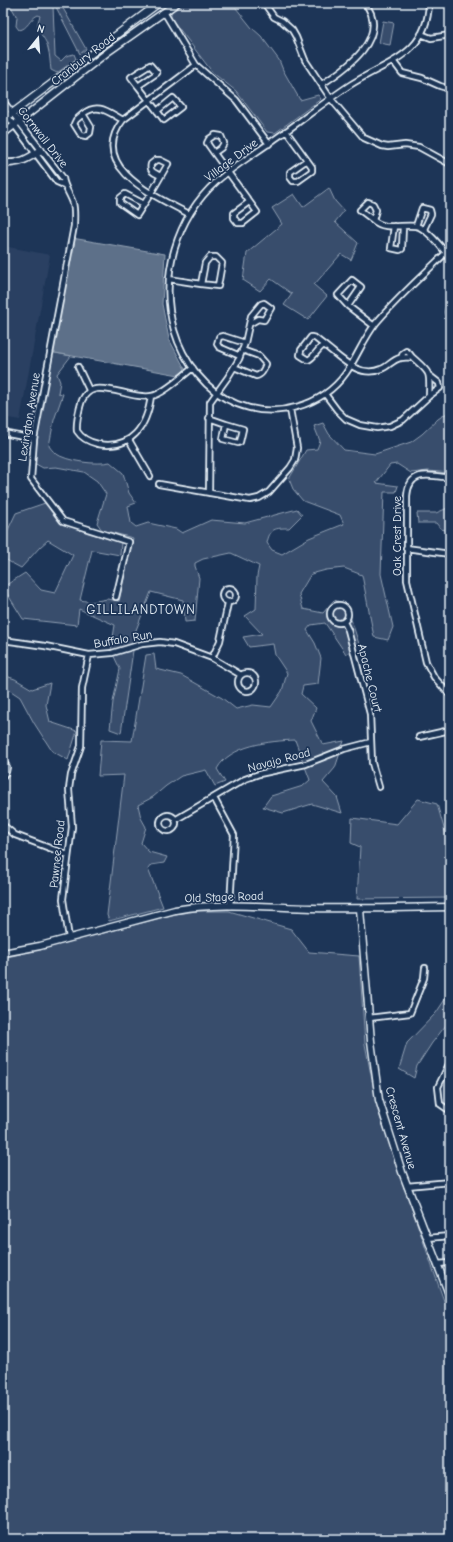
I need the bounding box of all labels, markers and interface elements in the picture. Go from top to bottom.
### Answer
north arrow [18,18,58,58]
text: N [35,22,46,36]
street label: Cranbury Road [48,30,118,88]
street label: Cornwall Drive [15,104,71,170]
street label: Village Drive [202,136,260,184]
street label: Lexington Avenue [15,372,43,462]
street label: Oak Crest Drive [390,496,404,576]
district label: GILLILANDTOWN [86,602,196,617]
street label: Buffalo Run [93,627,153,651]
street label: Apache Court [355,642,385,714]
street label: Navajo Road [246,745,312,775]
street label: Pawnee Road [46,819,68,889]
street label: Old Stage Road [184,889,264,905]
street label: Crescent Avenue [383,1085,419,1171]

